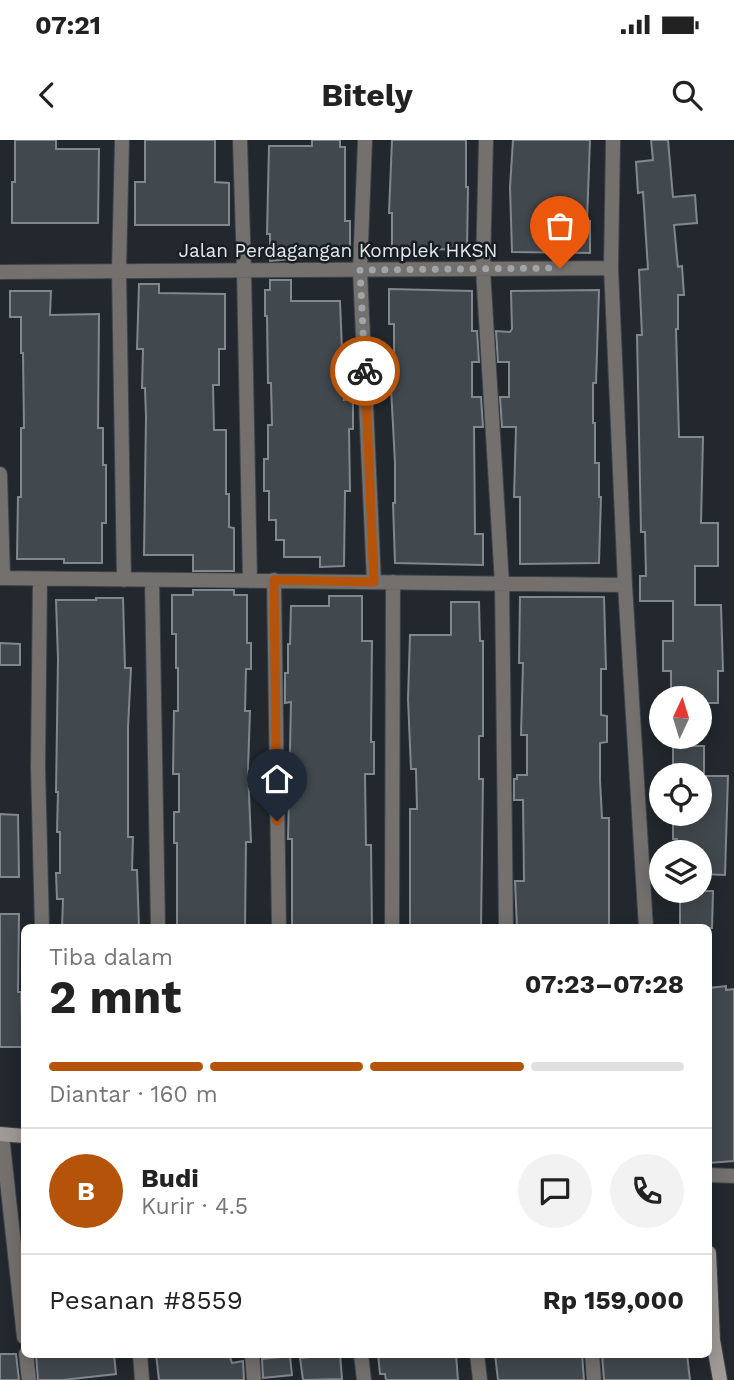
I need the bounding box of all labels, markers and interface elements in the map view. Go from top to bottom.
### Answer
text: 07:21 [35,10,101,40]
icon: back [28,76,66,114]
text: Bitely [321,76,413,114]
icon: search [668,76,706,114]
pin [530,196,590,268]
icon: bag [541,207,579,245]
street label: Jalan Perdagangan Komplek HKSN [178,239,498,262]
courier [330,336,400,406]
icon: bike [346,352,384,390]
north arrow [649,686,712,749]
map controls [649,686,712,903]
pin [247,749,307,821]
icon: home [258,760,296,798]
button: locate [649,763,712,826]
button: layers [649,840,712,903]
text: Tiba dalam [49,944,173,971]
text: 07:23–07:28 [525,969,684,999]
text: 2 mnt [49,970,181,1024]
text: Diantar · 160 m [49,1081,218,1108]
button: chat [518,1154,592,1228]
button: phone [610,1154,684,1228]
text: Budi [141,1163,199,1193]
text: B [77,1176,95,1206]
text: Kurir · 4.5 [141,1193,248,1220]
text: Pesanan #8559 [49,1285,243,1315]
text: Rp 159,000 [543,1285,684,1315]

